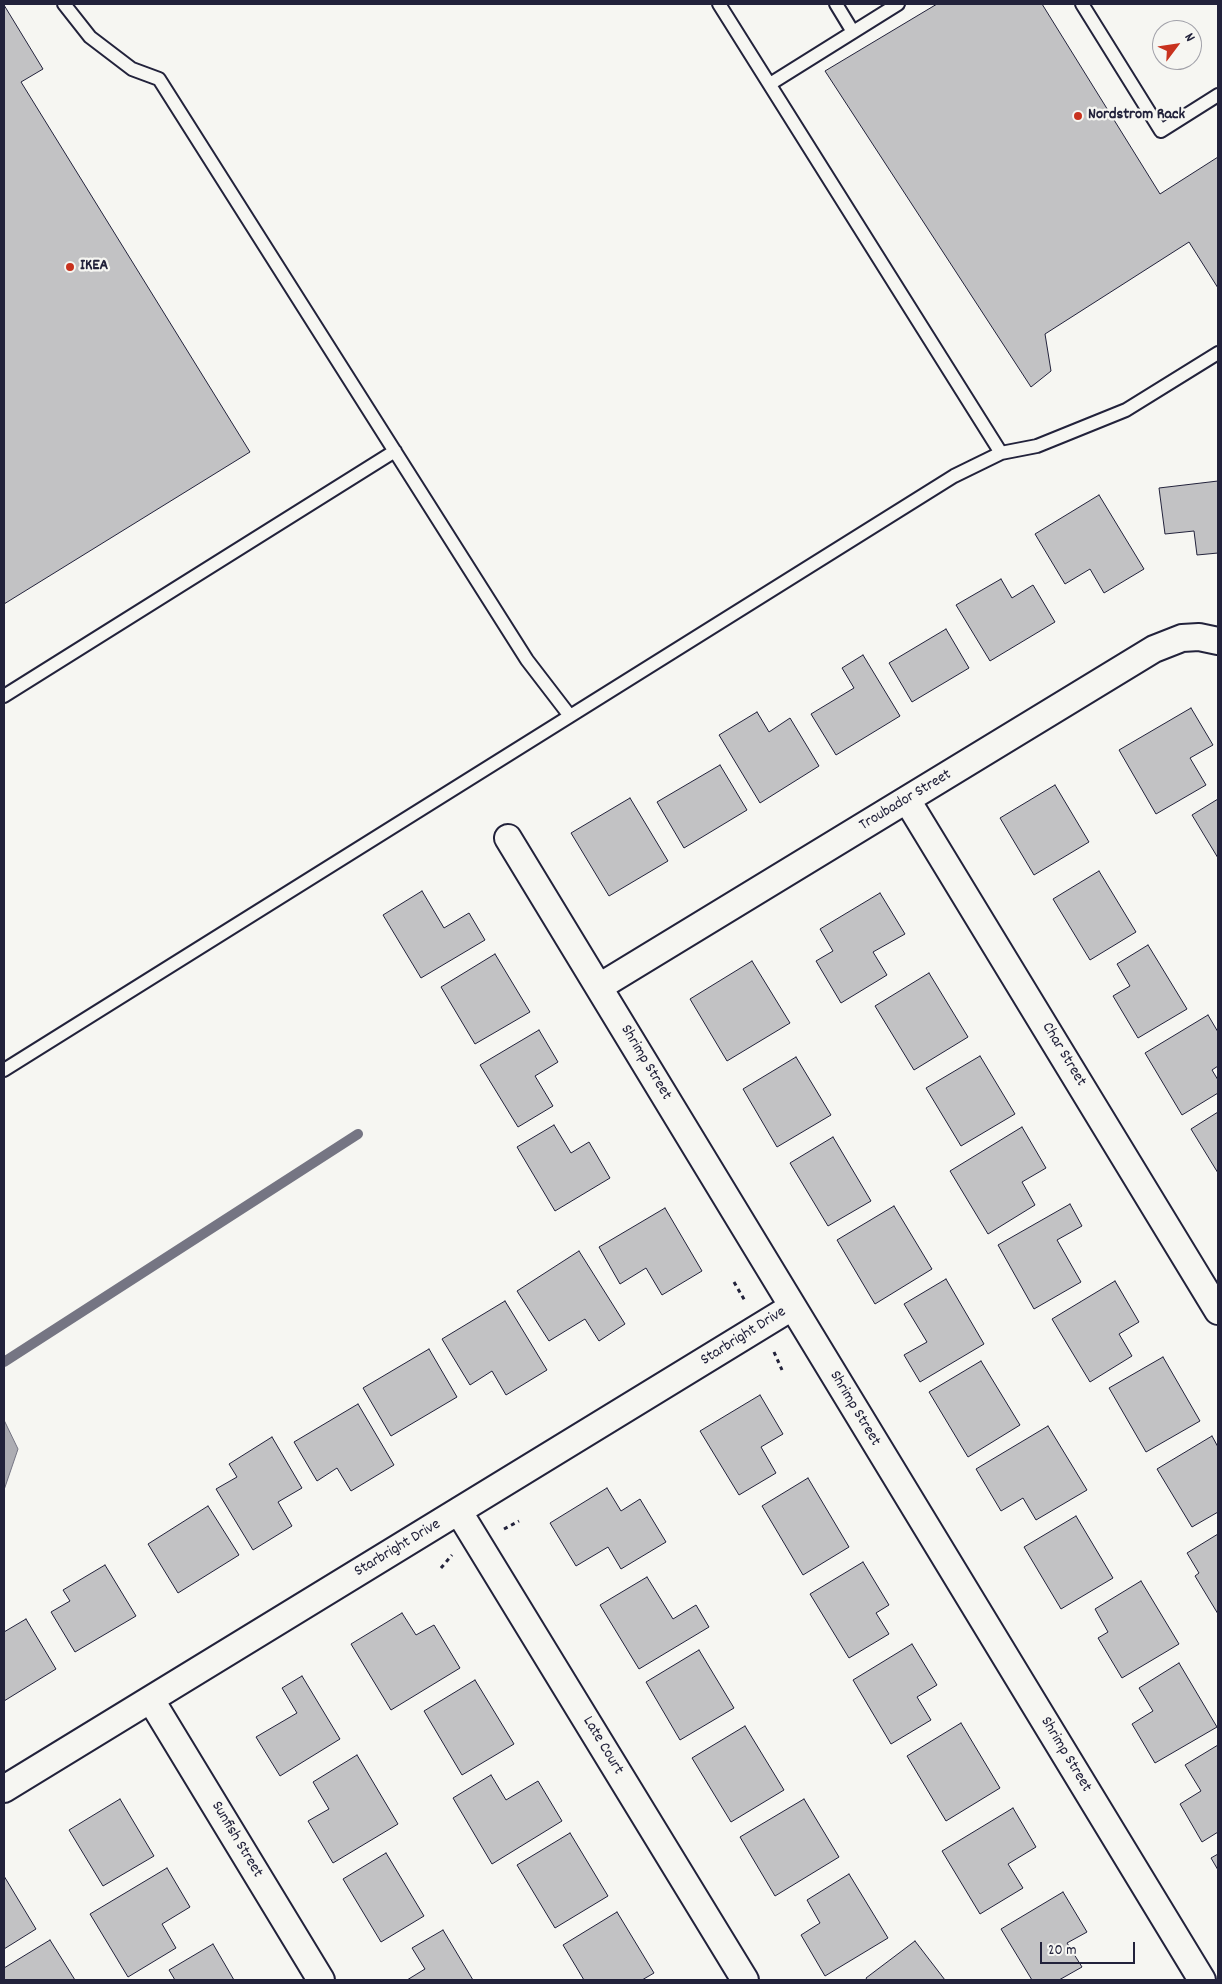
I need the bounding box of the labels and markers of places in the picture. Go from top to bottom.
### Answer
place label: Nordstrom Rack [1088,106,1185,126]
marker: Nordstrom Rack [1072,110,1084,122]
place label: IKEA [80,257,108,277]
marker: IKEA [64,261,76,273]

